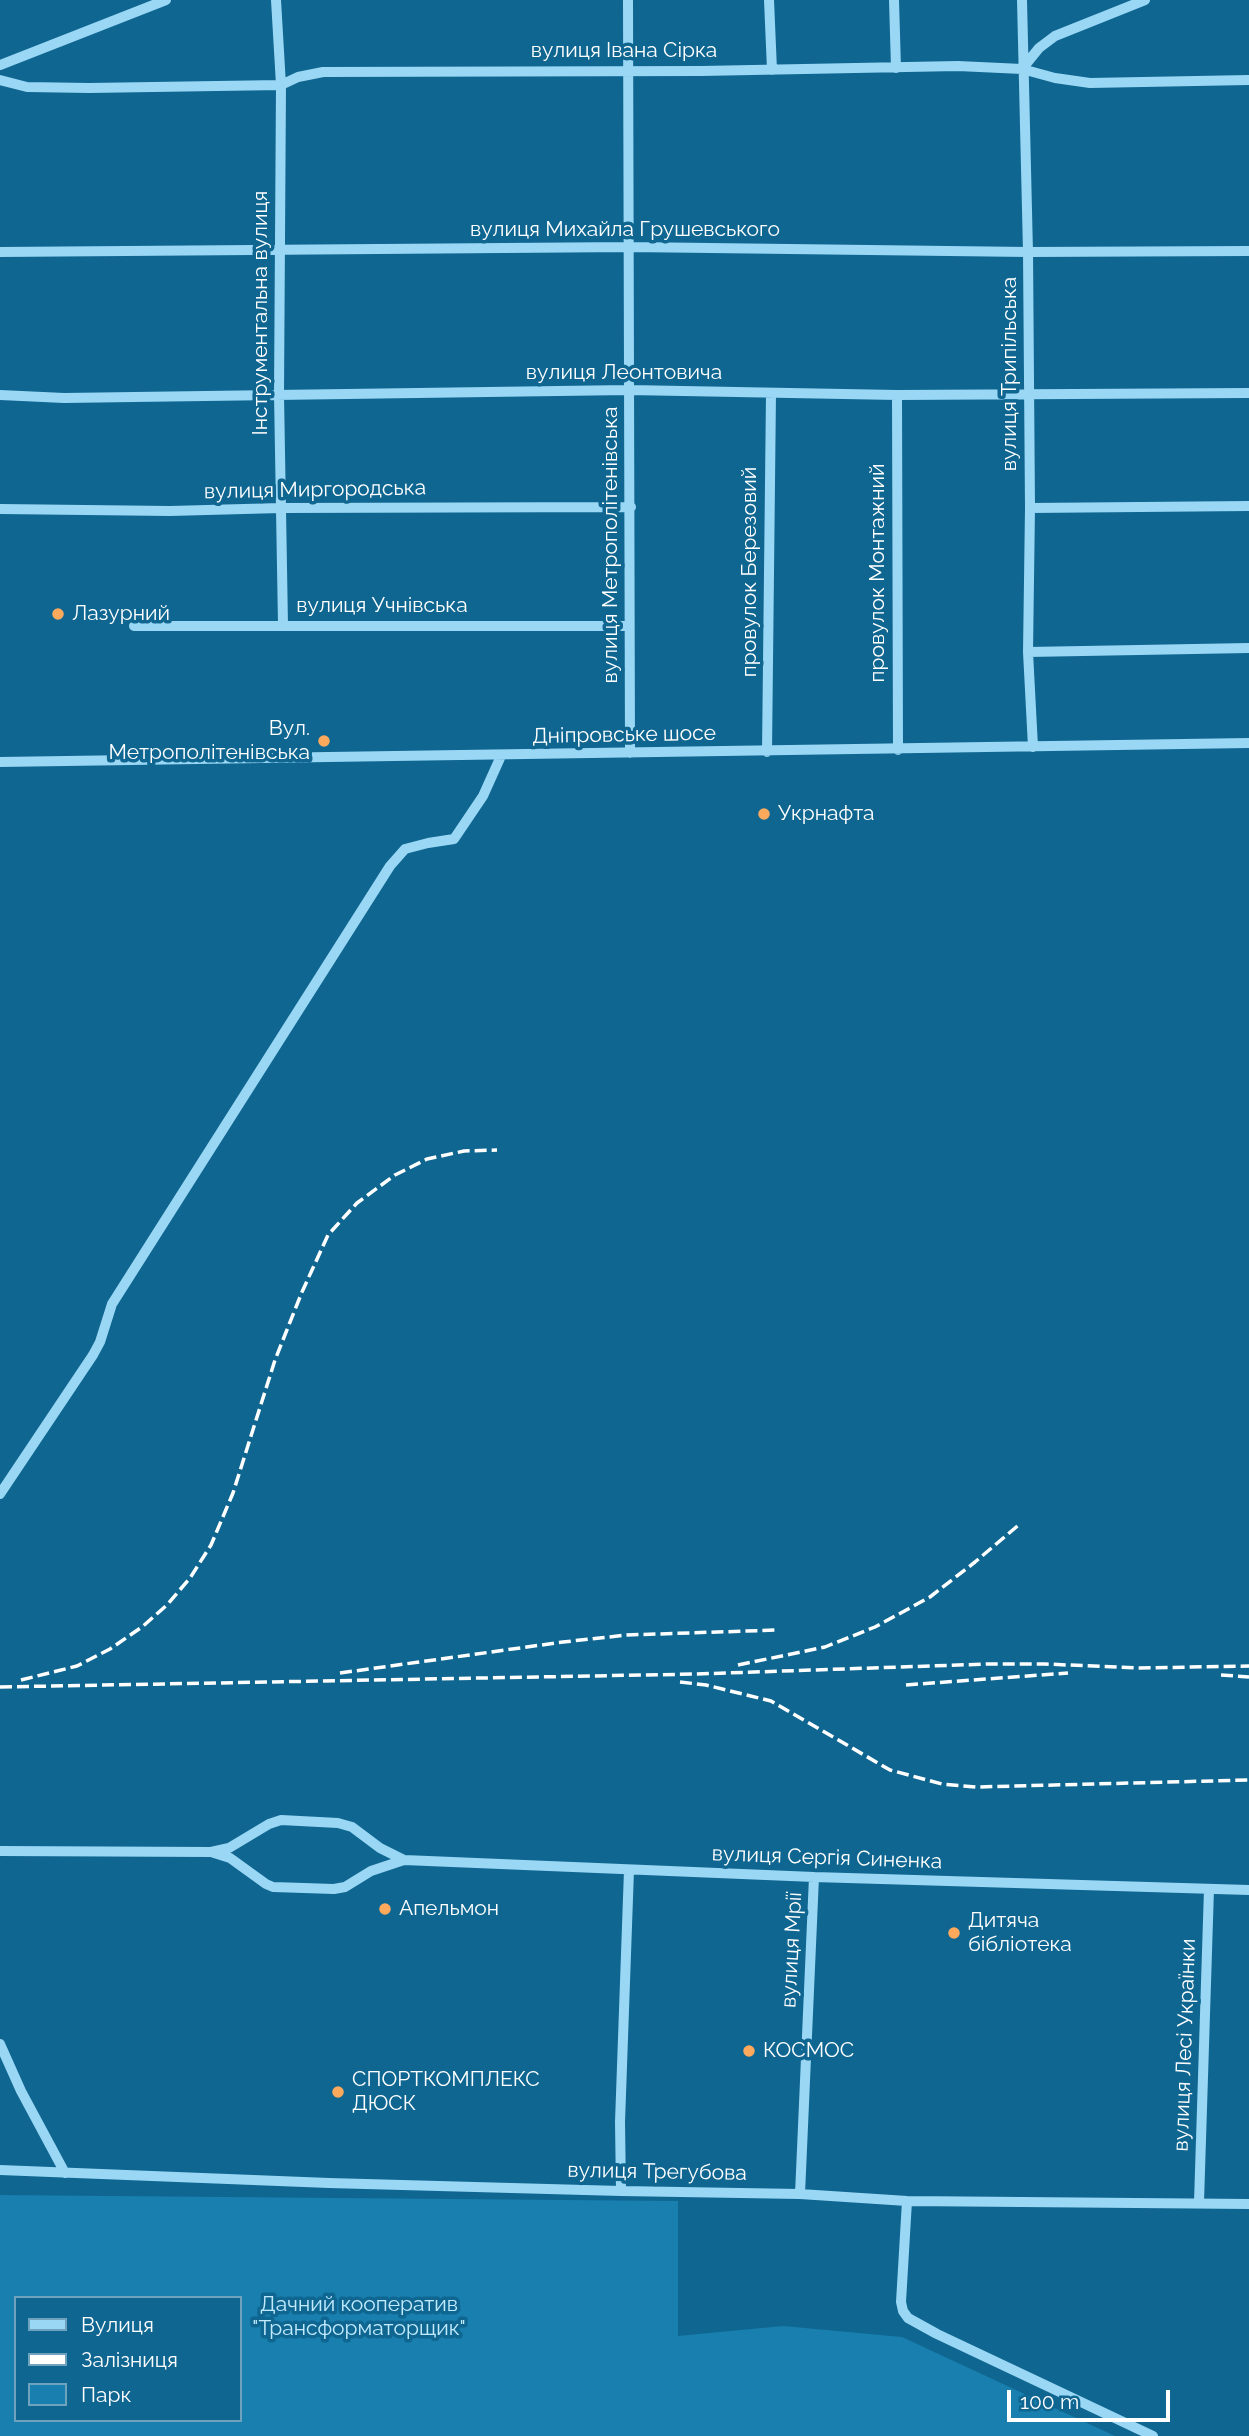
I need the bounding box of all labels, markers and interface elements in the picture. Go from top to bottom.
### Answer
street label: вулиця Івана Сірка [531,38,717,64]
street label: Інструментальна вулиця [248,191,274,435]
street label: вулиця Михайла Грушевського [470,217,780,243]
street label: вулиця Трипільська [997,277,1023,471]
street label: вулиця Леонтовича [526,360,722,386]
street label: вулиця Метрополітенівська [598,407,624,683]
street label: провулок Монтажний [865,464,891,682]
street label: провулок Березовий [737,467,763,677]
street label: вулиця Миргородська [204,475,426,505]
street label: вулиця Учнівська [296,593,468,619]
place label: Лазурний [72,601,170,627]
marker: Лазурний [50,606,66,622]
place label: Вул. Метрополітенівська [109,716,310,766]
street label: Дніпровське шосе [532,721,716,749]
marker: Вул. Метрополітенівська [316,733,332,749]
place label: Укрнафта [778,801,875,827]
marker: Укрнафта [756,806,772,822]
street label: вулиця Сергія Синенка [711,1841,943,1875]
street label: вулиця Мрії [776,1891,808,2009]
place label: Апельмон [399,1896,499,1922]
marker: Апельмон [377,1901,393,1917]
place label: Дитяча бібліотека [968,1908,1072,1958]
marker: Дитяча бібліотека [946,1925,962,1941]
street label: вулиця Лесі Українки [1169,1938,1201,2152]
place label: КОСМОС [763,2038,854,2064]
marker: КОСМОС [741,2043,757,2059]
place label: СПОРТКОМПЛЕКС ДЮСК [352,2067,540,2117]
marker: СПОРТКОМПЛЕКС ДЮСК [330,2084,346,2100]
street label: вулиця Трегубова [567,2158,747,2186]
park label: Дачний кооператив "Трансформаторщик" [252,2292,466,2342]
legend [14,2296,242,2422]
text: Вулиця [81,2312,154,2337]
text: Залізниця [81,2347,178,2372]
scale bar [1011,2376,1174,2420]
text: Парк [81,2382,131,2407]
text: 100 m [1020,2389,1079,2414]

